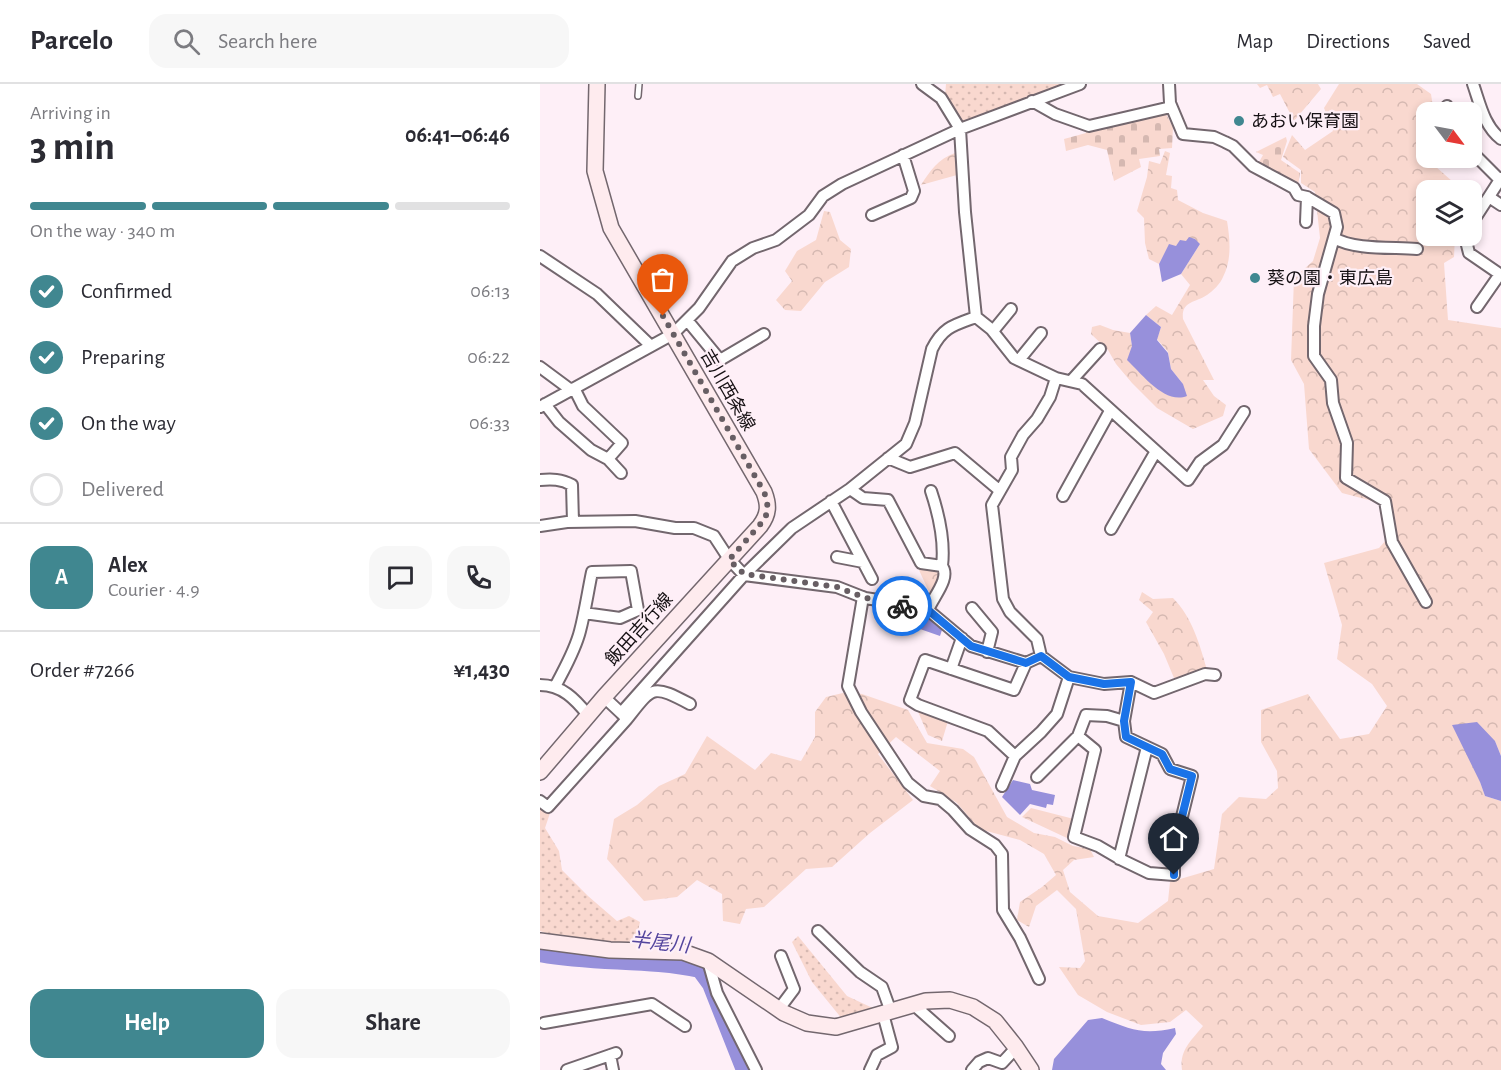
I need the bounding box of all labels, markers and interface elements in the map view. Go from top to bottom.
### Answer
search box [149,14,569,68]
icon: search [170,25,203,58]
text: Parcelo [30,27,113,55]
text: Search here [218,30,317,52]
text: Map [1237,31,1273,52]
text: Directions [1306,31,1390,52]
text: Saved [1423,31,1471,52]
north arrow [1416,102,1482,168]
map controls [1416,102,1482,246]
text: Arriving in [30,103,111,123]
place label: あおい保育園 [1251,112,1359,131]
marker: あおい保育園 [1232,114,1246,128]
text: 06:41–06:46 [405,124,510,146]
text: 3 min [30,128,115,167]
button: layers [1416,180,1482,246]
text: On the way · 340 m [30,221,175,241]
pin [637,254,688,316]
icon: bag [646,263,679,296]
place label: 葵の園・東広島 [1267,268,1393,288]
marker: 葵の園・東広島 [1248,271,1262,285]
icon: check [30,275,63,308]
text: Confirmed [81,280,172,302]
text: 06:13 [470,281,510,301]
icon: check [30,341,63,374]
text: Preparing [81,346,165,368]
street label: 吉川西条線 [697,346,759,434]
text: 06:22 [467,347,510,367]
icon: check [30,407,63,440]
text: On the way [81,412,176,434]
text: 06:33 [469,413,510,433]
text: Delivered [81,478,164,500]
button: chat [369,546,432,609]
button: phone [447,546,510,609]
text: Alex [108,554,148,576]
text: A [55,566,68,588]
courier [872,576,932,636]
text: Courier · 4.9 [108,580,200,600]
street label: 飯田吉行線 [601,589,677,669]
icon: bike [886,590,919,623]
text: Order #7266 [30,659,135,681]
text: ¥1,430 [453,659,510,681]
pin [1148,813,1199,875]
icon: home [1157,822,1190,855]
water label: 半尾川 [629,929,693,956]
button: Help [30,989,264,1058]
button: Share [276,989,510,1058]

